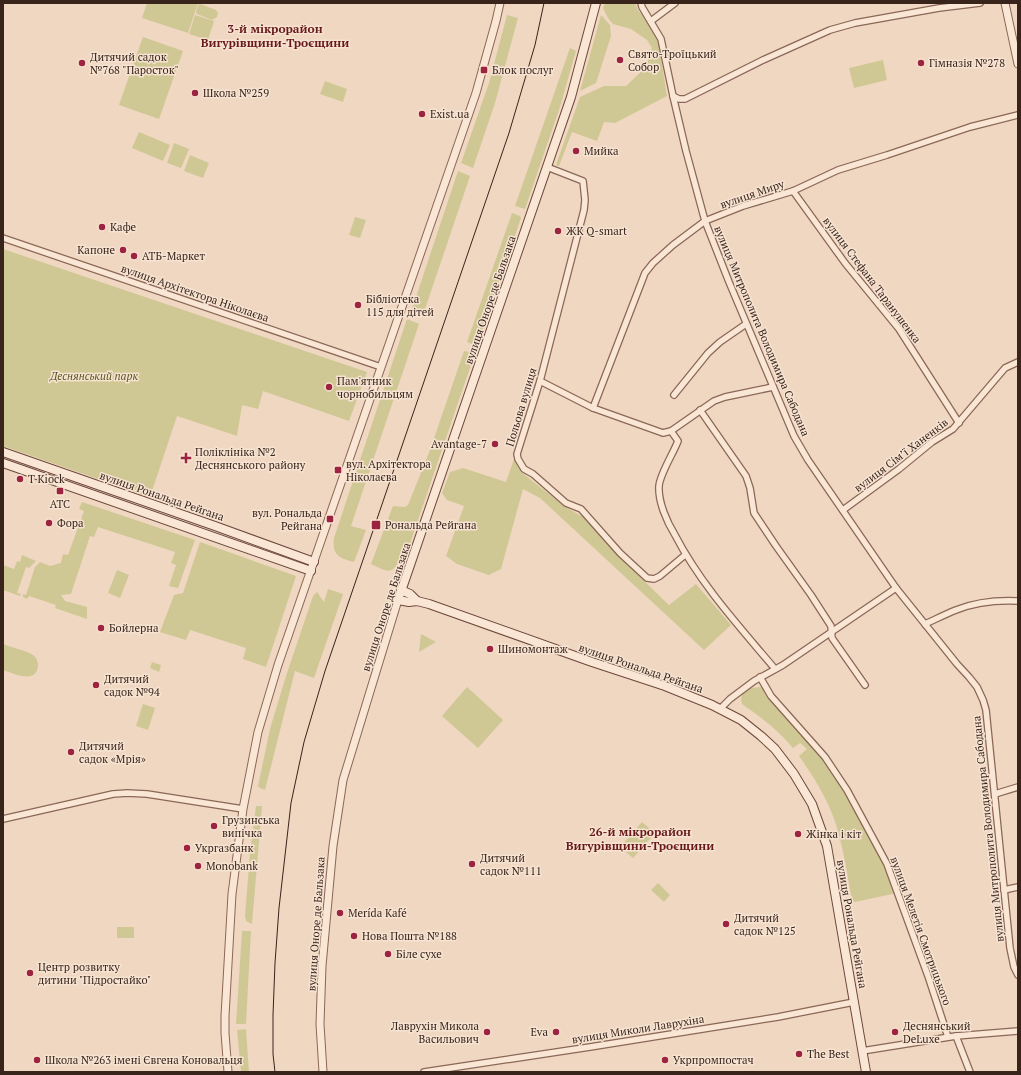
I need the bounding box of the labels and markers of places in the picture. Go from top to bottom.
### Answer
place label: Свято-Троїцький Собор [628,47,717,74]
place label: Дитячий садок №768 "Паросток" [90,50,179,77]
marker: Свято-Троїцький Собор [615,55,625,65]
place label: Гімназія №278 [929,56,1005,70]
marker: Дитячий садок №768 "Паросток" [77,58,87,68]
marker: Гімназія №278 [916,58,926,68]
place label: Блок послуг [492,63,553,77]
marker: Блок послуг [479,65,489,75]
place label: Школа №259 [203,86,269,100]
marker: Школа №259 [190,88,200,98]
place label: Exist.ua [430,107,470,121]
marker: Exist.ua [417,109,427,119]
place label: Мийка [584,144,619,158]
marker: Мийка [571,146,581,156]
place label: Кафе [110,220,137,234]
marker: Кафе [97,222,107,232]
place label: ЖК Q-smart [566,224,627,238]
marker: ЖК Q-smart [553,226,563,236]
place label: Капоне [77,243,115,257]
marker: Капоне [118,245,128,255]
place label: АТБ-Маркет [142,249,205,263]
marker: АТБ-Маркет [129,251,139,261]
place label: Бібліотека 115 для дітей [366,292,434,319]
marker: Бібліотека 115 для дітей [353,300,363,310]
place label: Пам'ятник чорнобильцям [337,374,413,401]
marker: Пам'ятник чорнобильцям [324,382,334,392]
place label: Avantage-7 [431,437,487,451]
marker: Avantage-7 [490,439,500,449]
place label: Поліклініка №2 Деснянського району [195,445,306,472]
marker: Поліклініка №2 Деснянського району [180,452,192,464]
place label: вул. Архітектора Ніколаєва [346,457,431,484]
marker: вул. Архітектора Ніколаєва [333,465,343,475]
place label: T Kiock [28,472,65,486]
marker: T Kiock [15,474,25,484]
marker: АТС [55,486,65,496]
place label: АТС [50,497,70,511]
place label: вул. Рональда Рейгана [252,506,322,533]
marker: вул. Рональда Рейгана [325,514,335,524]
place label: Фора [57,516,84,530]
marker: Фора [44,518,54,528]
place label: Рональда Рейгана [385,518,477,532]
marker: Рональда Рейгана [370,519,382,531]
place label: Бойлерна [109,621,159,635]
marker: Бойлерна [96,623,106,633]
place label: Шиномонтаж [498,642,568,656]
marker: Шиномонтаж [485,644,495,654]
place label: Дитячий садок №94 [104,672,160,699]
marker: Дитячий садок №94 [91,680,101,690]
place label: Дитячий садок «Мрія» [79,739,146,766]
marker: Дитячий садок «Мрія» [66,747,76,757]
place label: Грузинська випічка [222,813,280,840]
marker: Грузинська випічка [209,821,219,831]
place label: Жінка і кіт [806,827,862,841]
marker: Жінка і кіт [793,829,803,839]
place label: Укргазбанк [195,841,253,855]
marker: Укргазбанк [182,843,192,853]
place label: Дитячий садок №111 [480,851,542,878]
place label: Monobank [206,859,258,873]
marker: Дитячий садок №111 [467,859,477,869]
marker: Monobank [193,861,203,871]
place label: Merída Kafé [348,906,407,920]
marker: Merída Kafé [335,908,345,918]
place label: Дитячий садок №125 [734,911,796,938]
marker: Дитячий садок №125 [721,919,731,929]
place label: Нова Пошта №188 [362,929,457,943]
marker: Нова Пошта №188 [349,931,359,941]
place label: Біле сухе [396,947,442,961]
marker: Біле сухе [383,949,393,959]
place label: Центр розвитку дитини "Підростайко" [38,960,151,987]
marker: Центр розвитку дитини "Підростайко" [25,968,35,978]
place label: Лаврухін Микола Васильович [390,1019,479,1046]
place label: Деснянський DeLuxe [903,1019,971,1046]
place label: Eva [530,1025,548,1039]
marker: Лаврухін Микола Васильович [482,1027,492,1037]
marker: Eva [551,1027,561,1037]
marker: Деснянський DeLuxe [890,1027,900,1037]
place label: The Best [807,1047,850,1061]
marker: The Best [794,1049,804,1059]
place label: Школа №263 імені Євгена Коновальця [45,1053,243,1067]
place label: Укрпромпостач [673,1053,754,1067]
marker: Школа №263 імені Євгена Коновальця [32,1055,42,1065]
marker: Укрпромпостач [660,1055,670,1065]

